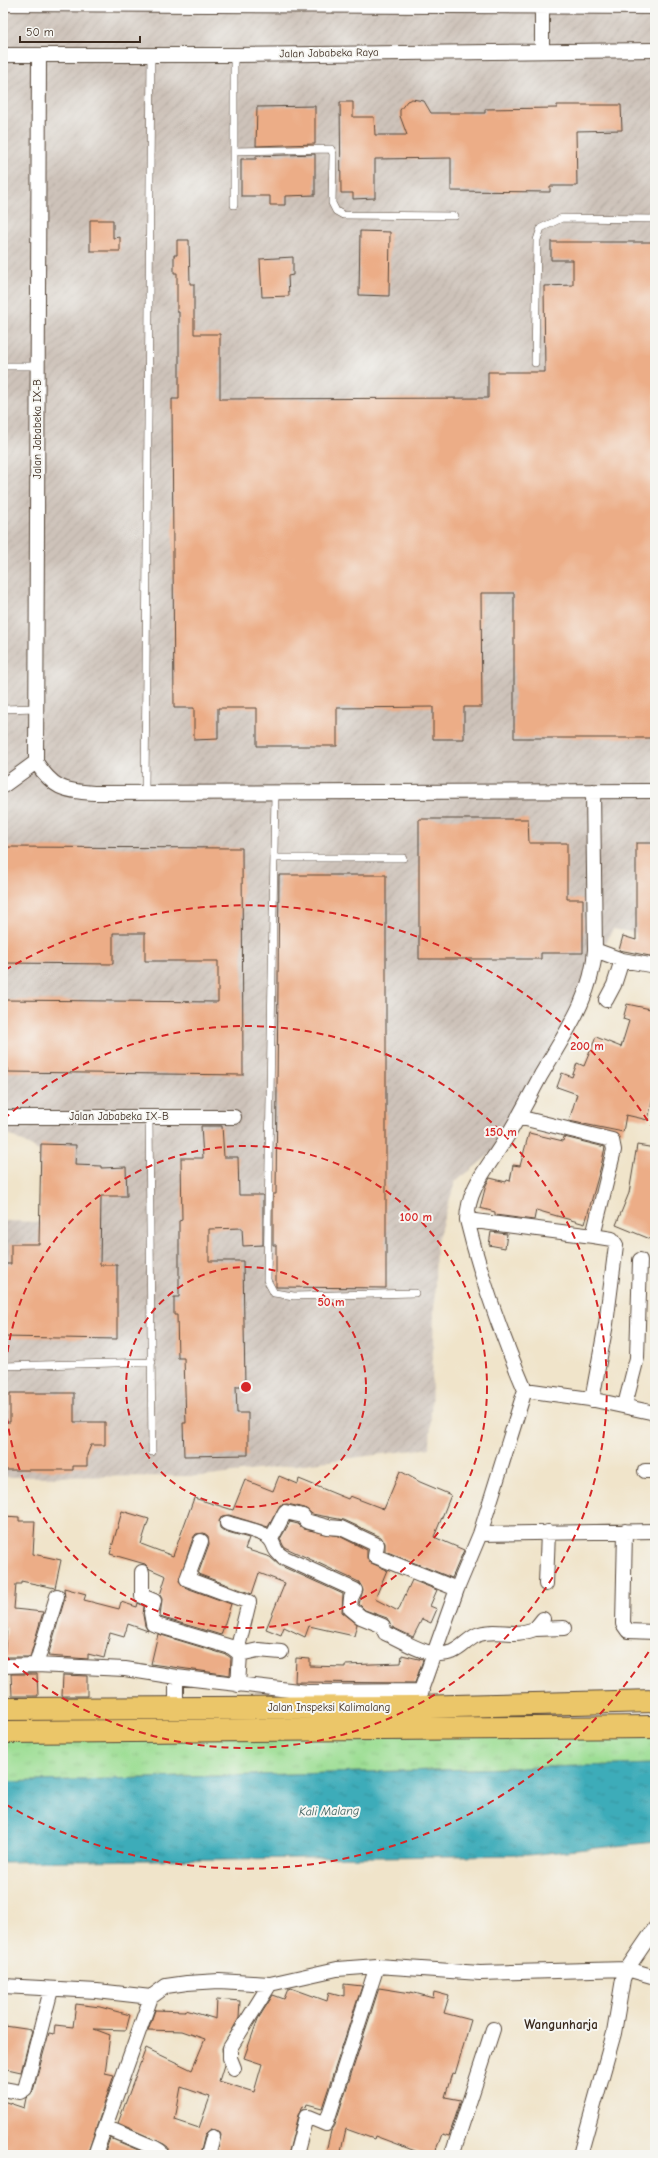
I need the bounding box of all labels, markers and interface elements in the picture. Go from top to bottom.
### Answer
scale bar [20,18,140,44]
text: 50 m [26,25,54,39]
street label: Jalan Jababeka Raya [279,46,379,60]
street label: Jalan Jababeka IX-B [31,379,44,479]
text: 200 m [570,1039,604,1053]
street label: Jalan Jababeka IX-B [69,1110,169,1123]
text: 150 m [485,1125,517,1139]
text: 100 m [400,1210,432,1224]
text: 50 m [317,1295,345,1309]
centre of rings [239,1380,253,1394]
street label: Jalan Inspeksi Kalimalang [268,1701,390,1714]
water label: Kali Malang [299,1803,359,1819]
district label: Wangunharja [524,2017,598,2032]

